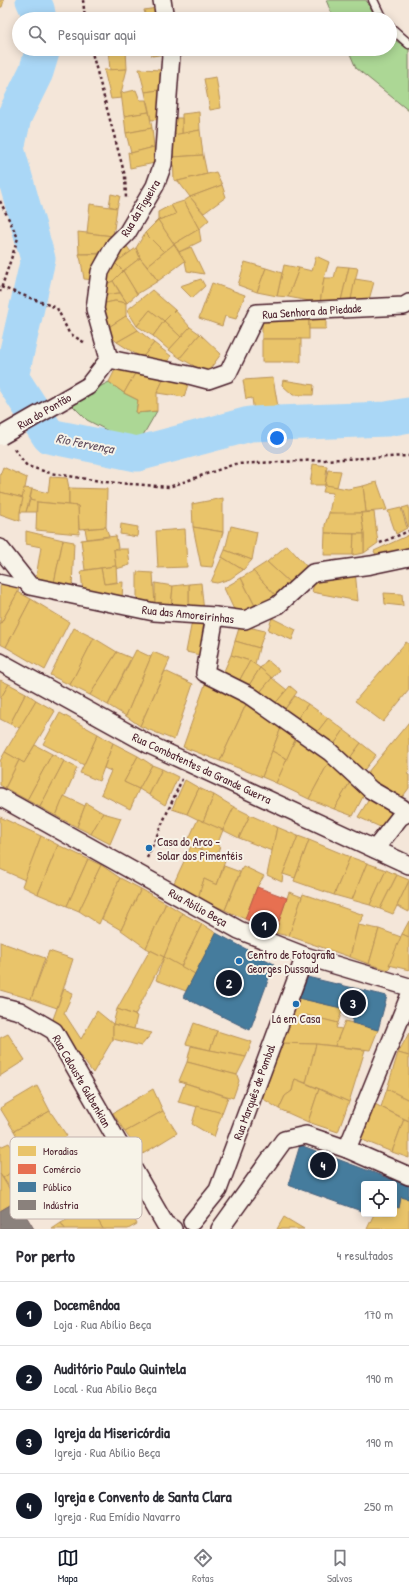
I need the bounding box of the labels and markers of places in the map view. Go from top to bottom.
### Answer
place label: Casa do Arco - Solar dos Pimentéis [157,833,243,864]
marker: Casa do Arco - Solar dos Pimentéis [144,843,154,853]
pin: 1 [251,910,277,940]
place label: Centro de Fotografia Georges Dussaud [247,946,335,977]
marker: Centro de Fotografia Georges Dussaud [234,956,244,966]
pin: 2 [216,968,242,998]
pin: 3 [340,988,366,1018]
marker: Lá em Casa [291,999,301,1009]
place label: Lá em Casa [272,1010,320,1027]
pin: 4 [310,1150,336,1180]

